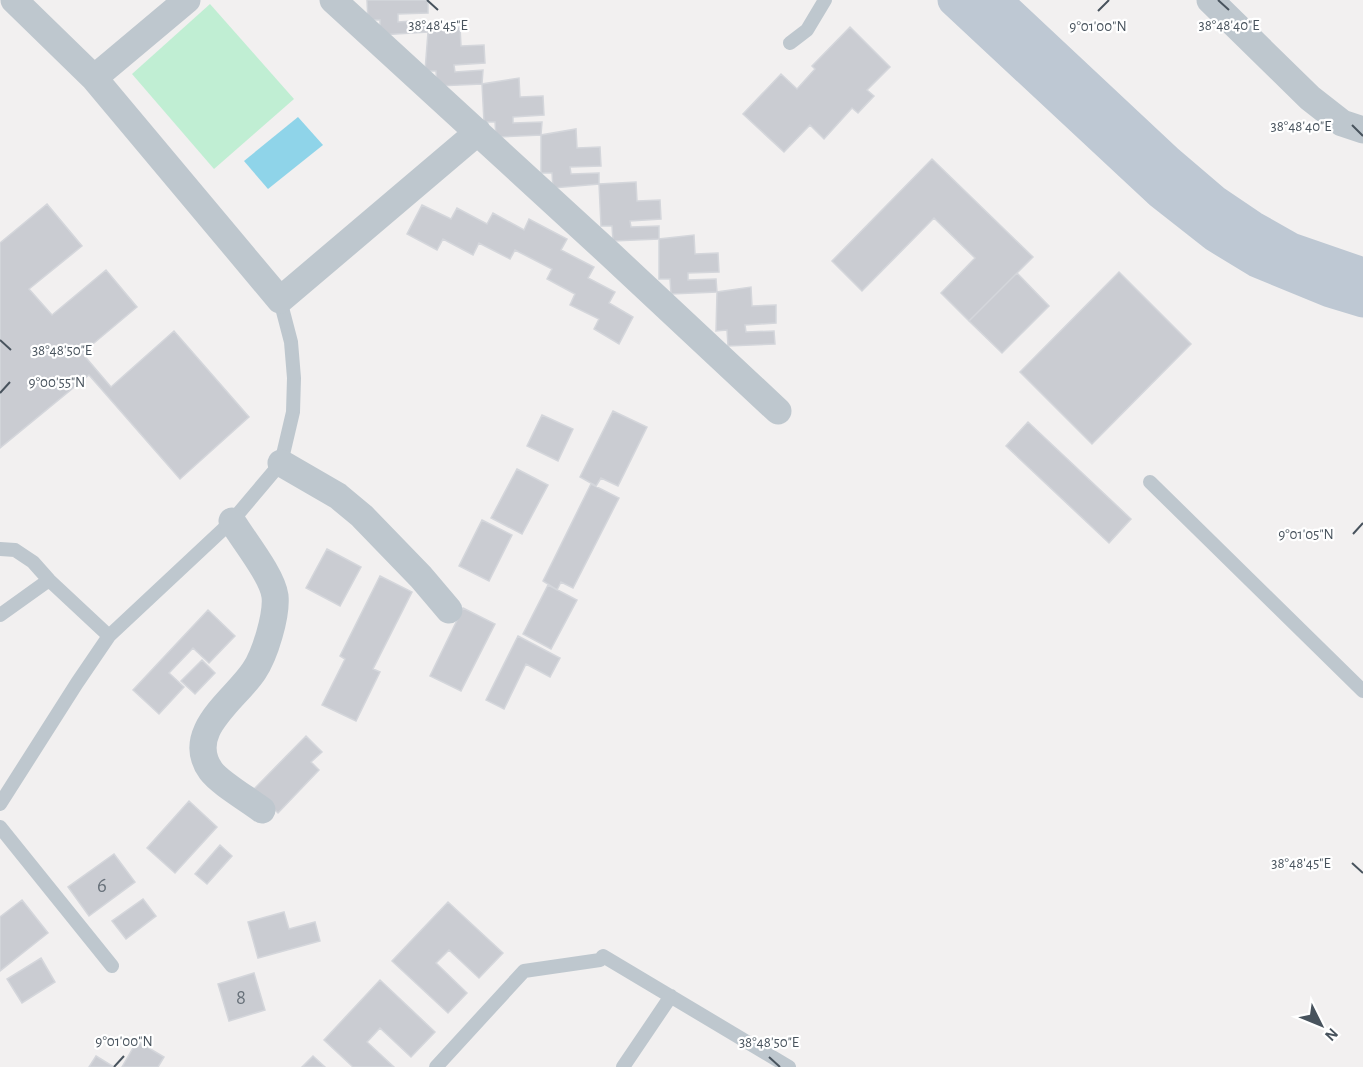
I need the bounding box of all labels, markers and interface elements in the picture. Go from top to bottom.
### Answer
text: 38°48'45"E [408,18,468,33]
text: 38°48'40"E [1198,18,1260,33]
text: 9°01'00"N [1069,19,1127,34]
text: 38°48'40"E [1270,119,1332,134]
text: 38°48'50"E [32,343,92,358]
text: 9°00'55"N [29,375,85,390]
text: 9°01'05"N [1278,527,1334,542]
text: 38°48'45"E [1271,856,1331,871]
house number: 6 [97,875,107,896]
house number: 8 [236,987,246,1008]
north arrow [1291,995,1351,1055]
text: N [1322,1025,1341,1044]
text: 9°01'00"N [95,1034,153,1049]
text: 38°48'50"E [739,1035,799,1050]

